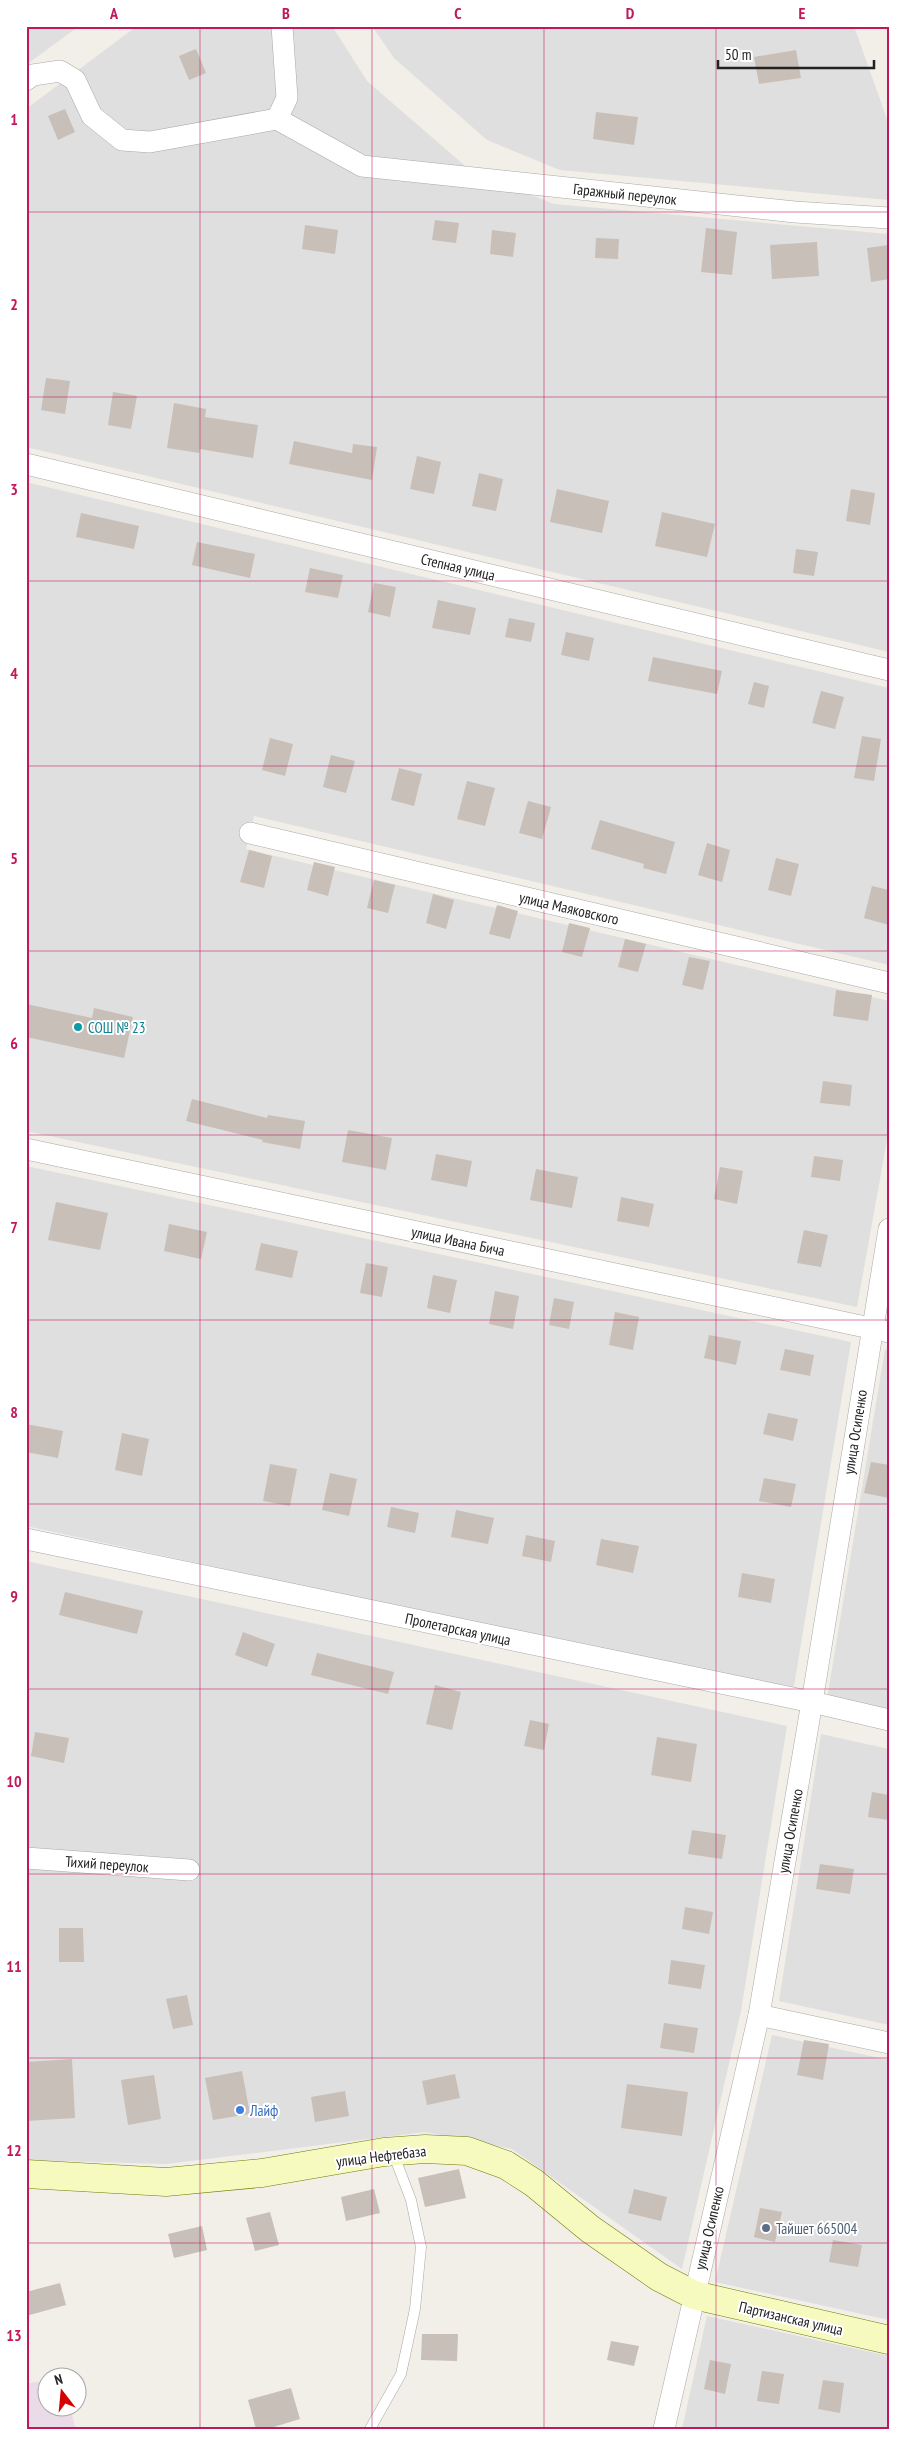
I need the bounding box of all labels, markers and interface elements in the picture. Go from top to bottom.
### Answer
text: A [109,3,119,23]
text: B [282,3,290,23]
text: C [454,3,462,23]
text: D [626,3,635,23]
text: E [799,3,806,23]
scale bar [718,38,874,70]
text: 50 m [725,45,751,64]
text: 1 [10,109,18,129]
street label: Гаражный переулок [572,179,678,209]
text: 2 [10,294,18,314]
text: 3 [10,479,18,499]
street label: Степная улица [419,549,497,585]
text: 4 [10,663,18,683]
text: 5 [10,848,18,868]
street label: улица Маяковского [517,887,621,929]
place label: СОШ № 23 [88,1018,146,1037]
marker: СОШ № 23 [72,1021,84,1033]
text: 6 [10,1033,18,1053]
text: 7 [10,1217,18,1237]
street label: улица Ивана Бича [410,1222,506,1260]
street label: улица Осипенко [839,1388,871,1476]
text: 8 [10,1402,18,1422]
text: 9 [10,1586,18,1606]
street label: Пролетарская улица [404,1609,512,1649]
text: 10 [6,1771,22,1791]
street label: улица Осипенко [773,1787,807,1875]
street label: Тихий переулок [65,1852,149,1876]
text: 11 [6,1956,22,1976]
place label: Лайф [249,2101,278,2120]
marker: Лайф [234,2104,246,2116]
text: 12 [6,2140,22,2160]
street label: улица Нефтебаза [335,2141,427,2171]
street label: улица Осипенко [690,2184,728,2272]
place label: Тайшет 665004 [776,2219,857,2238]
marker: Тайшет 665004 [760,2222,772,2234]
street label: Партизанская улица [737,2297,845,2339]
text: 13 [6,2325,22,2345]
north arrow [38,2368,88,2418]
text: N [52,2370,65,2389]

